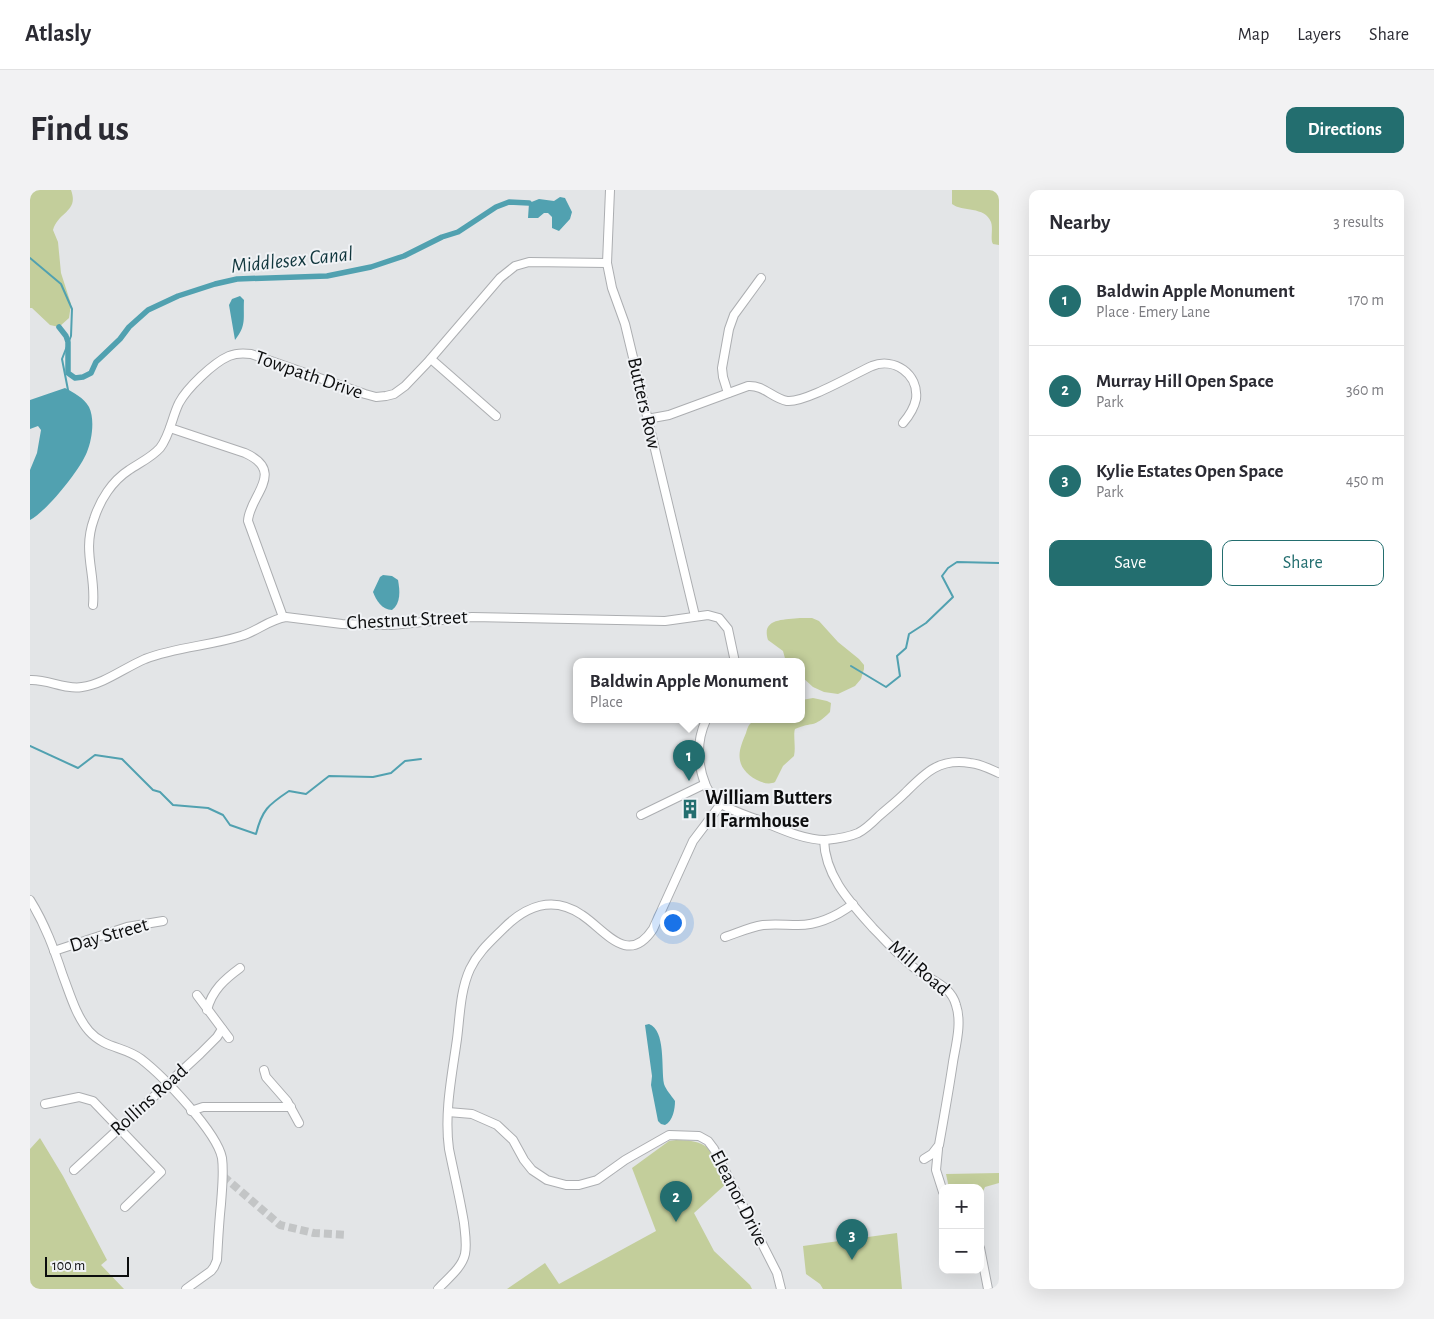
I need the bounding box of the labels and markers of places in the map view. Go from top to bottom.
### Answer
pin: 1 [673,740,705,781]
place label: William Butters II Farmhouse [705,788,832,831]
building icon: William Butters II Farmhouse [679,798,701,820]
pin: 2 [660,1181,692,1222]
pin: 3 [836,1219,868,1260]

